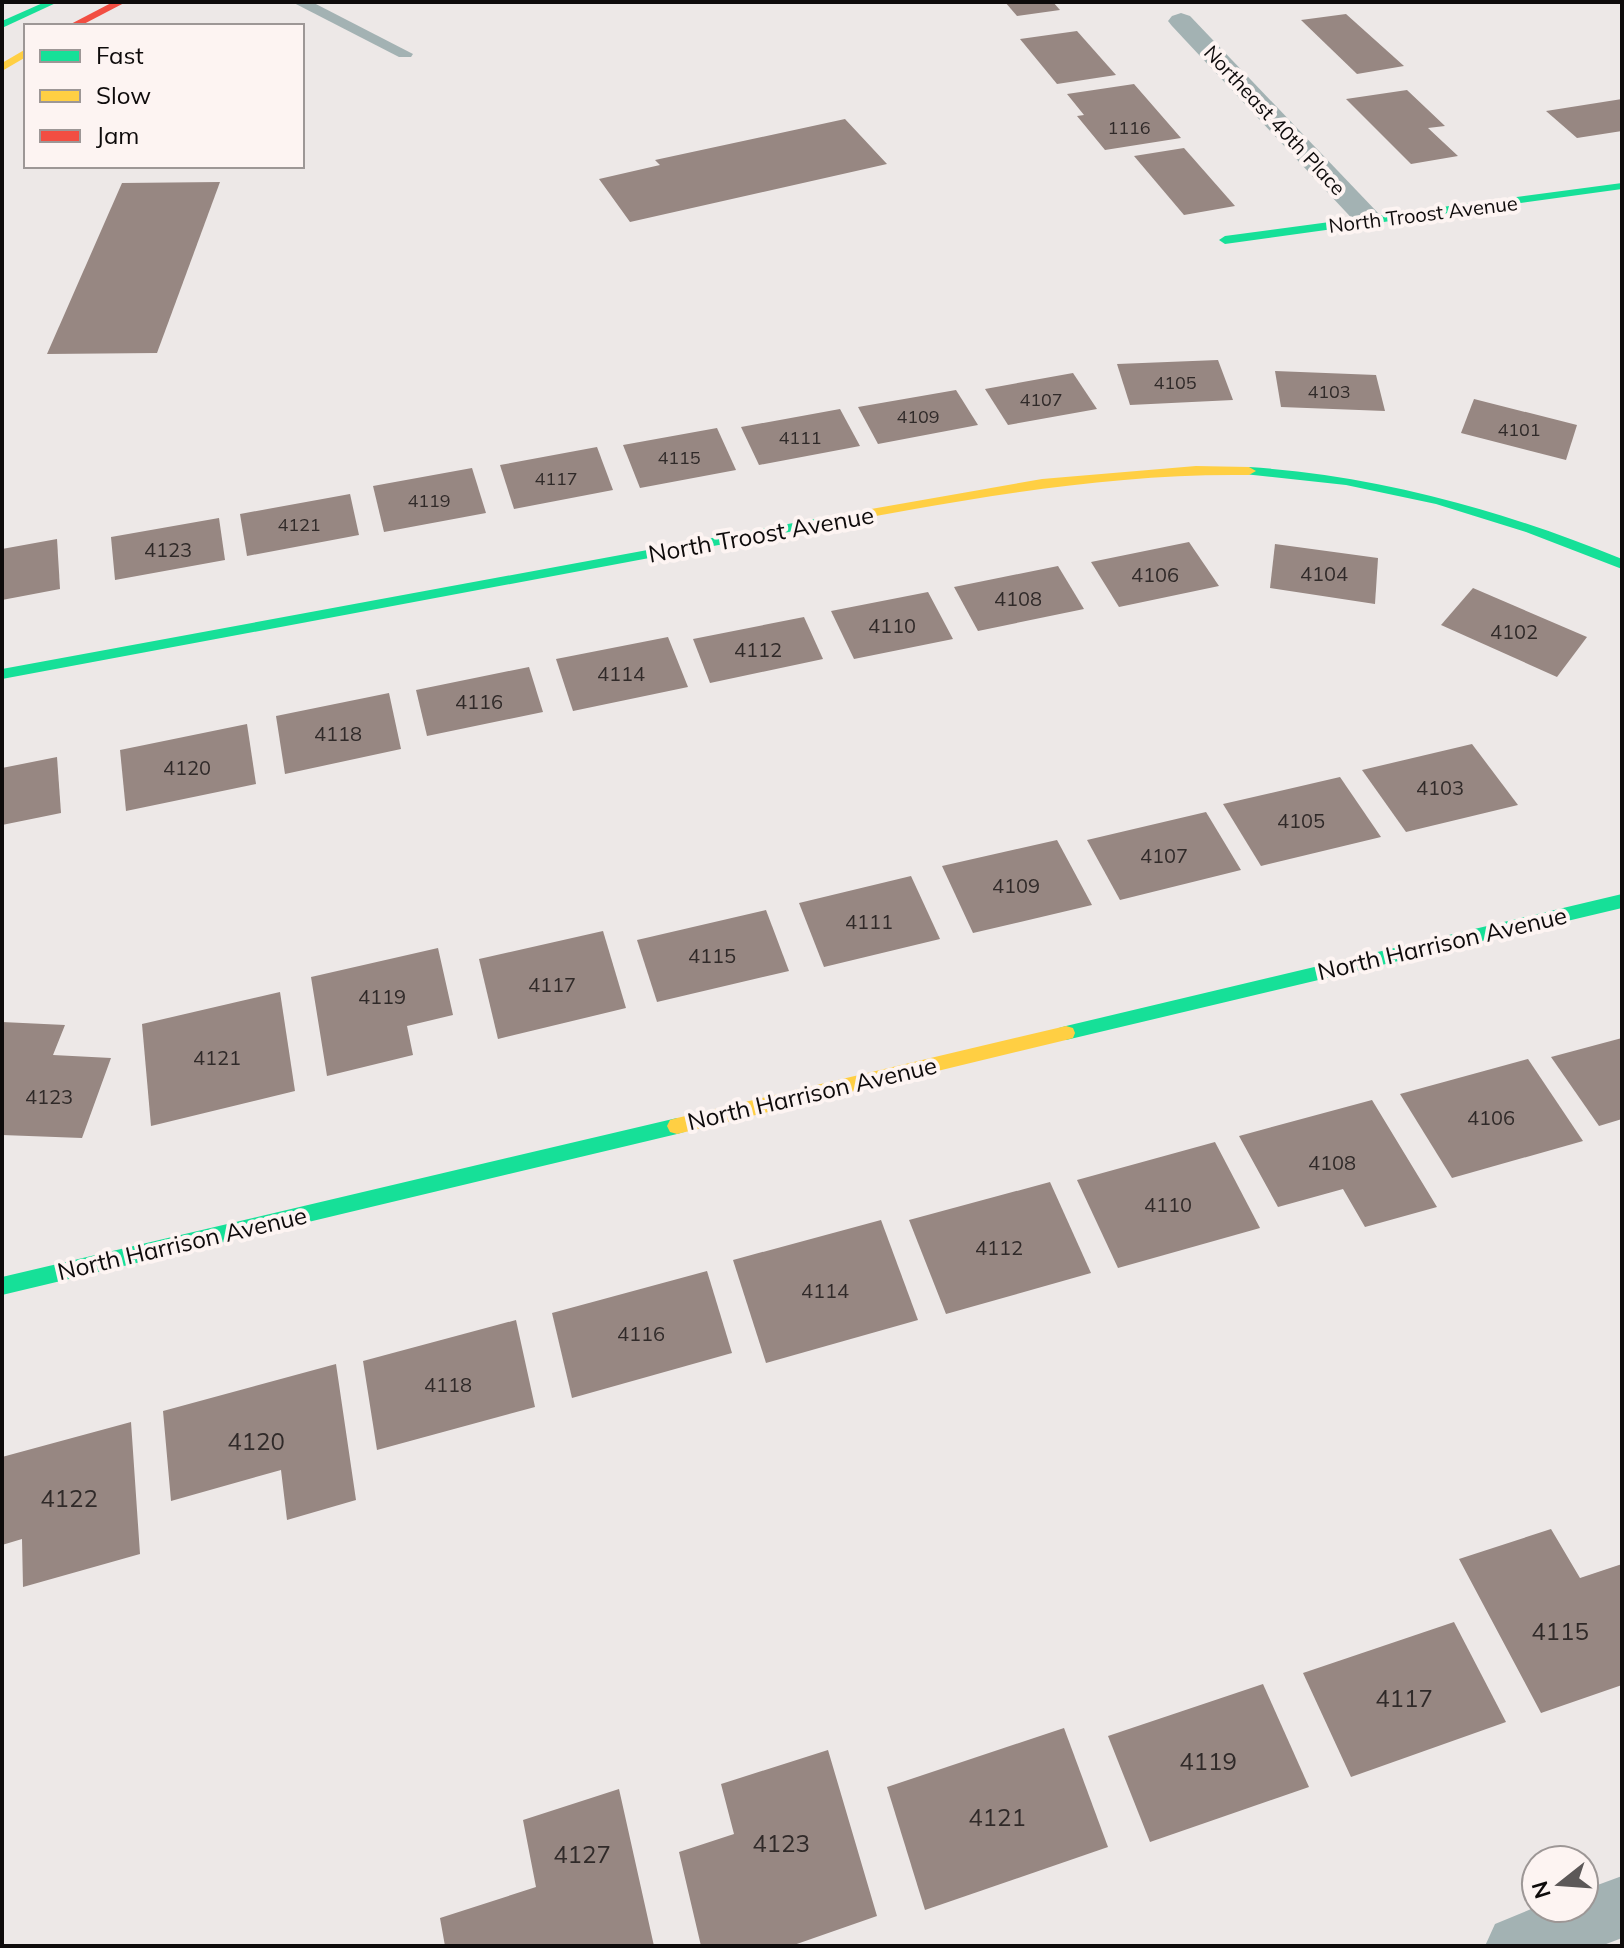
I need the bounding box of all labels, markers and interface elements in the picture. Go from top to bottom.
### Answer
legend [24,24,304,168]
text: Fast [96,40,144,70]
street label: Northeast 40th Place [1199,40,1351,200]
text: Slow [96,80,151,110]
house number: 1116 [1107,116,1151,139]
text: Jam [96,120,139,150]
street label: North Troost Avenue [1327,190,1519,238]
house number: 4105 [1153,371,1197,394]
house number: 4103 [1307,380,1351,403]
house number: 4107 [1019,388,1063,411]
house number: 4109 [896,405,940,428]
house number: 4101 [1497,418,1541,441]
house number: 4111 [778,426,822,449]
house number: 4115 [657,446,701,469]
house number: 4117 [534,467,578,490]
house number: 4119 [407,489,451,512]
street label: North Troost Avenue [646,499,876,569]
house number: 4121 [277,513,321,536]
house number: 4123 [144,537,192,562]
house number: 4104 [1300,561,1348,586]
house number: 4106 [1131,562,1179,587]
house number: 4108 [994,586,1042,611]
house number: 4110 [868,613,916,638]
house number: 4102 [1490,619,1538,644]
house number: 4112 [734,637,782,662]
house number: 4114 [597,661,645,686]
house number: 4116 [455,689,503,714]
house number: 4118 [314,721,362,746]
house number: 4120 [163,755,211,780]
house number: 4103 [1416,775,1464,800]
house number: 4105 [1277,808,1325,833]
house number: 4107 [1140,843,1188,868]
house number: 4109 [992,873,1040,898]
street label: North Harrison Avenue [1314,900,1570,986]
house number: 4111 [845,909,893,934]
house number: 4115 [688,943,736,968]
house number: 4117 [528,972,576,997]
house number: 4119 [358,984,406,1009]
house number: 4121 [193,1045,241,1070]
street label: North Harrison Avenue [684,1050,940,1136]
house number: 4123 [25,1084,73,1109]
house number: 4106 [1467,1105,1515,1130]
house number: 4108 [1308,1150,1356,1175]
house number: 4110 [1144,1192,1192,1217]
street label: North Harrison Avenue [54,1200,310,1286]
house number: 4112 [975,1235,1023,1260]
house number: 4114 [801,1278,849,1303]
house number: 4116 [617,1321,665,1346]
house number: 4118 [424,1372,472,1397]
house number: 4120 [227,1426,285,1456]
house number: 4122 [40,1483,98,1513]
house number: 4115 [1531,1616,1589,1646]
house number: 4117 [1375,1683,1433,1713]
house number: 4119 [1179,1746,1237,1776]
house number: 4121 [968,1802,1026,1832]
house number: 4123 [752,1828,810,1858]
house number: 4127 [553,1839,611,1869]
north arrow [1520,1844,1600,1924]
text: N [1525,1878,1557,1902]

